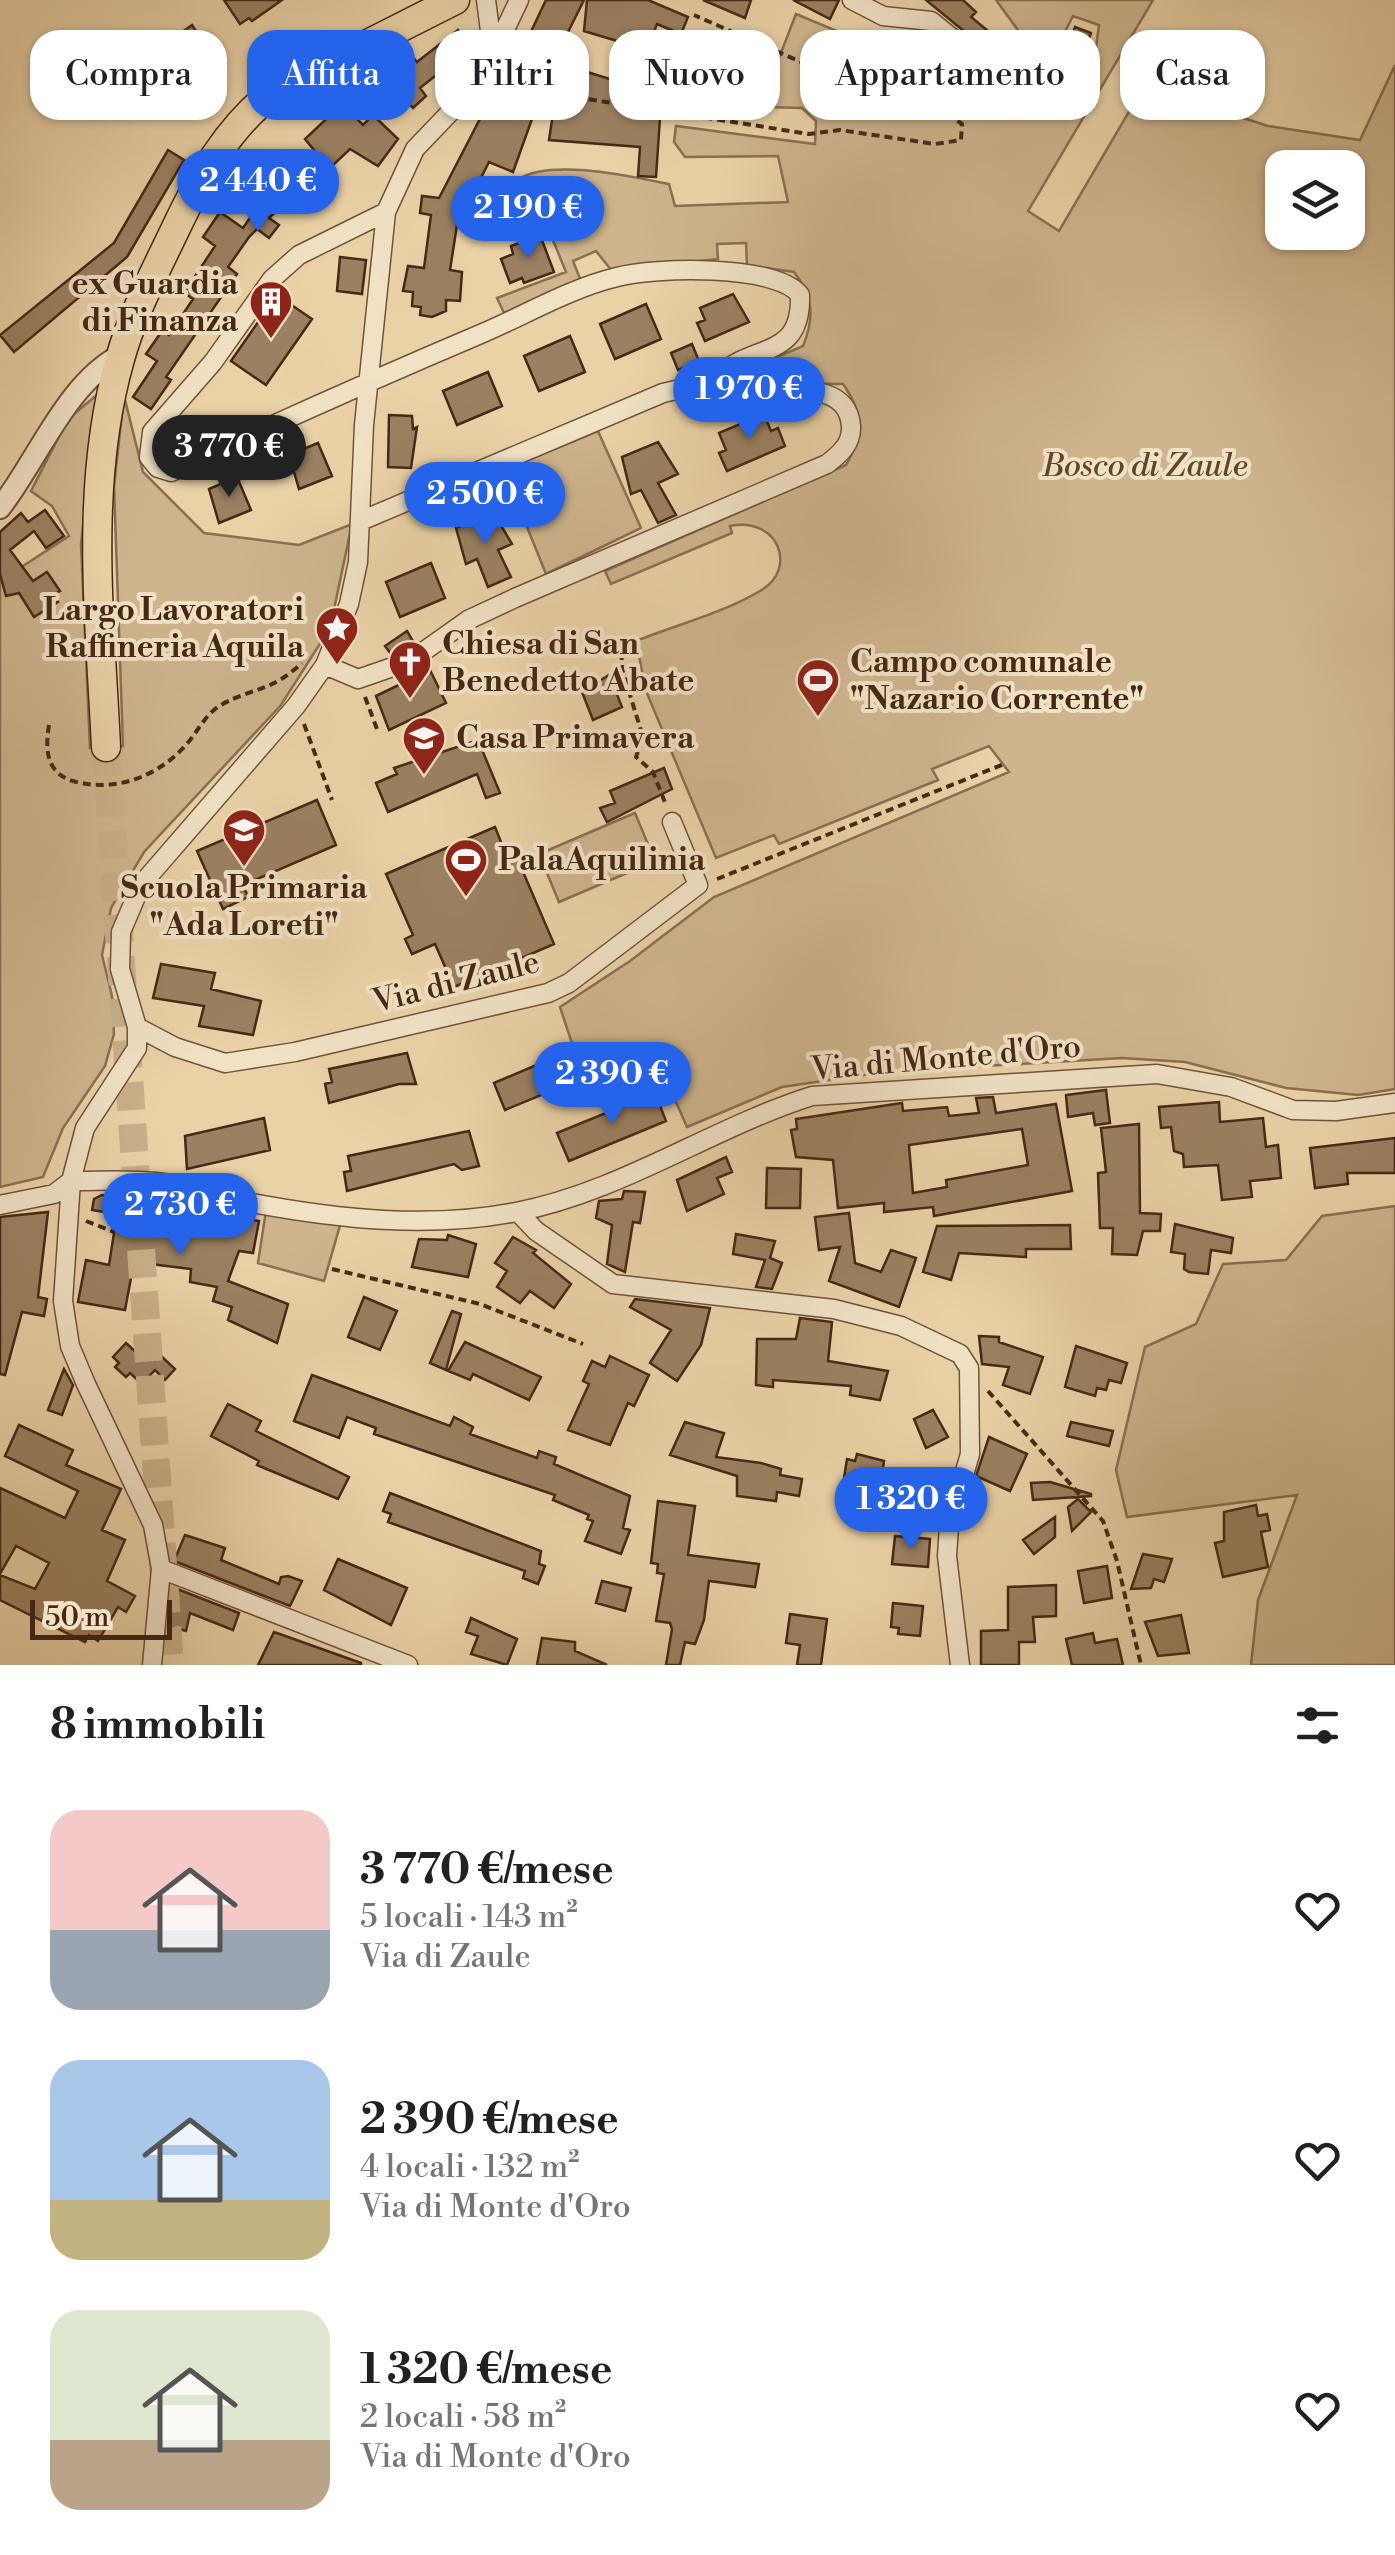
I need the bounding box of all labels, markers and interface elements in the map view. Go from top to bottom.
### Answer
chip: Compra [30,30,227,120]
chip: Affitta [247,30,415,120]
chip: Filtri [435,30,589,120]
chip: Nuovo [609,30,780,120]
chip: Appartamento [800,30,1100,120]
chip: Casa [1120,30,1265,120]
pin: 2 440 € [166,149,350,234]
map controls [1265,150,1365,250]
button: layers [1265,150,1365,250]
text: 2 440 € [199,161,317,201]
pin: 2 190 € [436,176,620,261]
text: 2 190 € [473,188,583,228]
place label: ex Guardia di Finanza [71,264,239,341]
building icon: ex Guardia di Finanza [248,279,294,340]
pin: 1 970 € [657,357,841,442]
text: 1 970 € [695,369,803,409]
pin: 3 770 € [137,415,321,500]
text: 3 770 € [174,427,284,467]
park label: Bosco di Zaule [1041,446,1248,486]
pin: 2 500 € [393,462,577,547]
text: 2 500 € [426,474,544,514]
place label: Largo Lavoratori Raffineria Aquila [43,590,305,667]
place icon: Largo Lavoratori Raffineria Aquila [314,605,360,666]
place label: Chiesa di San Benedetto Abate [442,624,694,701]
church icon: Chiesa di San Benedetto Abate [387,639,433,700]
place label: Campo comunale "Nazario Corrente" [850,642,1144,719]
sports icon: Campo comunale "Nazario Corrente" [795,657,841,718]
school or university icon: Casa Primavera [401,715,447,776]
place label: Casa Primavera [456,718,695,758]
school or university icon: Scuola Primaria "Ada Loreti" [221,807,267,868]
sports icon: PalaAquilinia [443,837,489,898]
place label: PalaAquilinia [498,840,706,880]
place label: Scuola Primaria "Ada Loreti" [121,868,368,945]
street label: Via di Zaule [367,942,544,1022]
street label: Via di Monte d'Oro [808,1026,1083,1090]
pin: 2 390 € [520,1042,704,1127]
text: 2 390 € [555,1054,669,1094]
pin: 2 730 € [88,1173,272,1258]
text: 2 730 € [124,1185,236,1225]
pin: 1 320 € [819,1467,1003,1552]
text: 1 320 € [857,1479,965,1519]
scale bar [30,1595,172,1640]
text: 50 m [45,1600,109,1635]
icon: filters [1290,1698,1345,1753]
text: 8 immobili [50,1699,265,1752]
text: 3 770 €/mese [360,1844,614,1897]
icon: home [130,1850,250,1970]
icon: heart [1290,1883,1345,1938]
text: 5 locali · 143 m² [360,1897,578,1937]
text: Via di Zaule [360,1937,531,1977]
text: 2 390 €/mese [360,2094,619,2147]
icon: home [130,2100,250,2220]
icon: heart [1290,2133,1345,2188]
text: 4 locali · 132 m² [360,2147,580,2187]
text: Via di Monte d'Oro [360,2187,631,2227]
text: 1 320 €/mese [360,2344,612,2397]
icon: home [130,2350,250,2470]
icon: heart [1290,2383,1345,2438]
text: 2 locali · 58 m² [360,2397,566,2437]
text: Via di Monte d'Oro [360,2437,631,2477]

